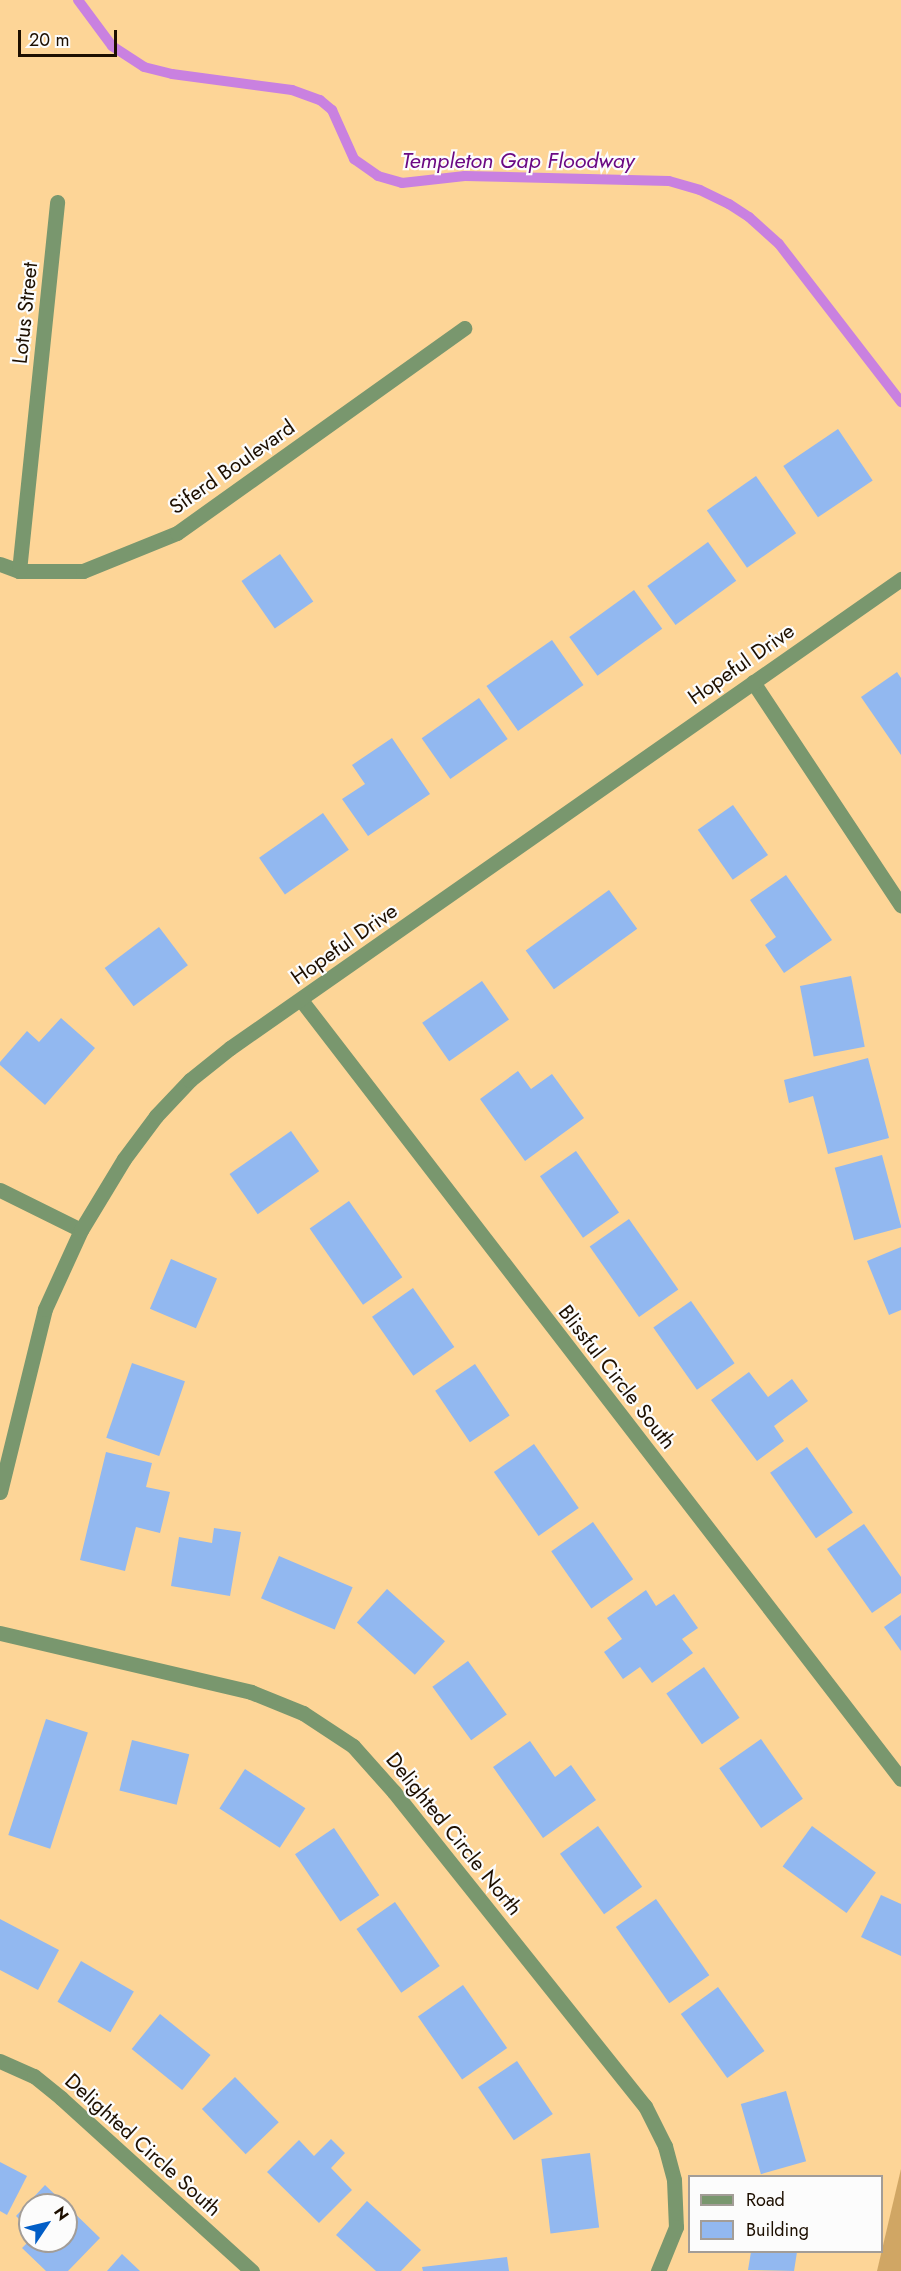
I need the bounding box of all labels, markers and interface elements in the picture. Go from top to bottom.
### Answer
scale bar [21,18,120,56]
text: 20 m [29,27,69,53]
water label: Templeton Gap Floodway [402,148,634,174]
street label: Lotus Street [7,261,43,365]
street label: Siferd Boulevard [164,414,300,520]
street label: Hopeful Drive [683,618,799,710]
street label: Hopeful Drive [286,898,402,990]
street label: Blissful Circle South [553,1300,681,1454]
street label: Delighted Circle North [381,1747,527,1921]
street label: Delighted Circle South [60,2068,226,2222]
legend [688,2175,883,2253]
text: Road [746,2187,785,2213]
north arrow [18,2193,78,2253]
text: N [48,2202,75,2225]
text: Building [746,2217,809,2243]

